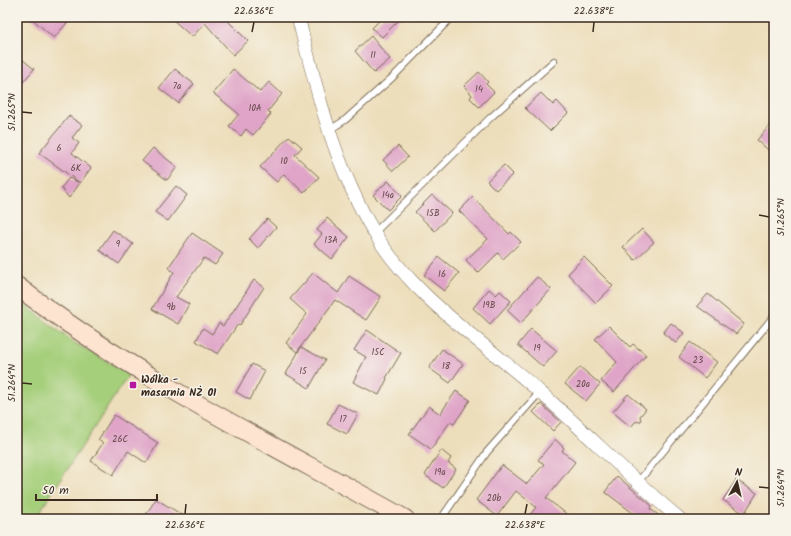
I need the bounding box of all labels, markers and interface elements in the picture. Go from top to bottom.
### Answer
text: 22.636°E [234,3,275,19]
text: 22.638°E [574,3,615,19]
house number: 11 [370,48,376,63]
house number: 7a [173,79,181,94]
house number: 14 [475,82,483,97]
text: 51.265°N [4,93,20,131]
house number: 10A [249,101,262,116]
house number: 6 [56,141,62,156]
house number: 10 [280,154,288,169]
house number: 6K [71,161,82,176]
house number: 14a [382,188,394,203]
text: 51.265°N [773,198,789,236]
house number: 15B [426,206,440,221]
house number: 13A [324,233,338,248]
house number: 9 [116,237,121,252]
house number: 16 [438,267,446,282]
house number: 19B [483,298,496,313]
house number: 9b [166,300,176,315]
house number: 19 [533,341,541,356]
house number: 15C [371,345,385,360]
house number: 23 [693,353,703,368]
house number: 18 [442,359,451,374]
text: 51.264°N [4,364,20,402]
house number: 15 [299,364,308,379]
place label: Wólka - masarnia NŻ 01 [141,371,217,402]
house number: 20a [576,377,590,392]
marker: Wólka - masarnia NŻ 01 [128,380,138,390]
house number: 17 [340,412,347,427]
house number: 26C [112,432,128,447]
north arrow [717,462,757,502]
text: N [734,464,743,482]
house number: 19a [434,465,446,480]
text: 51.264°N [773,469,789,507]
scale bar [36,476,157,502]
text: 50 m [42,481,69,500]
house number: 20b [487,491,501,506]
text: 22.636°E [165,517,206,533]
text: 22.638°E [505,517,546,533]

